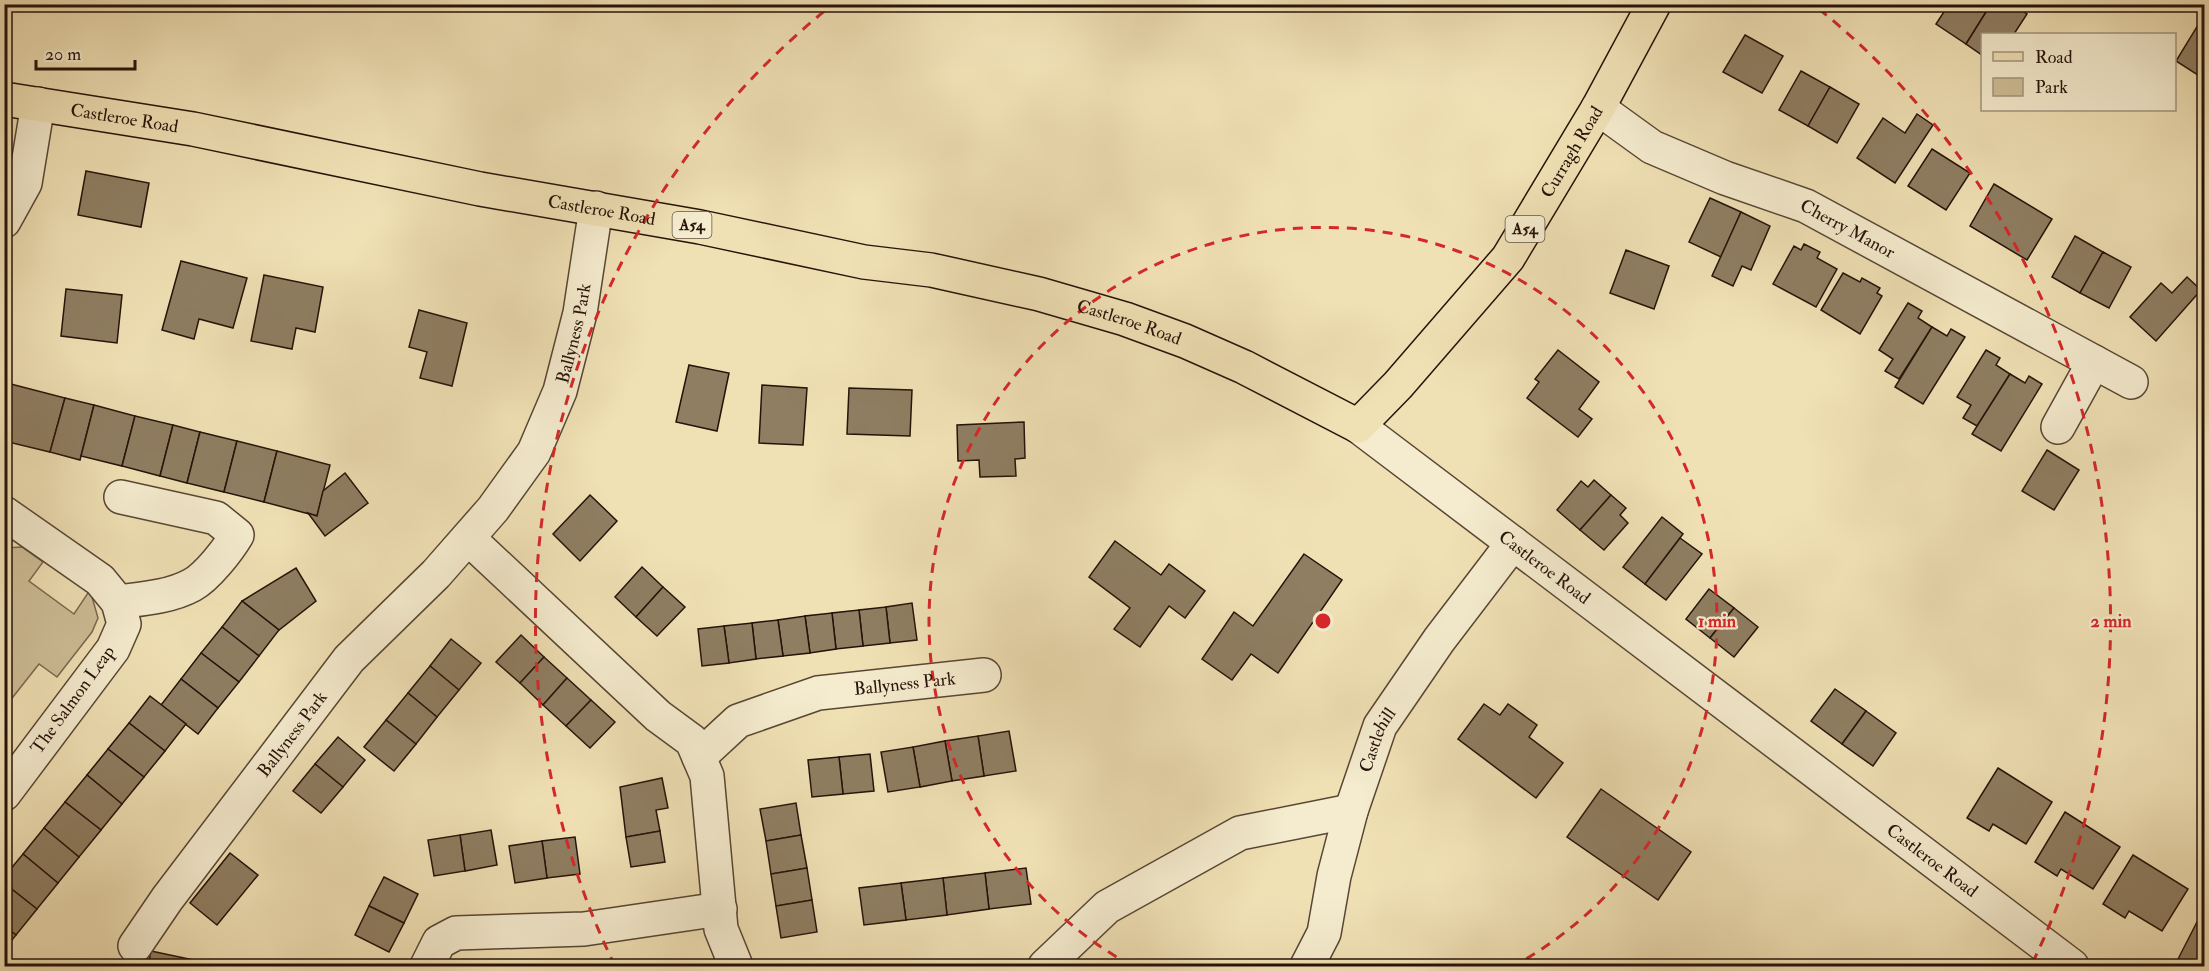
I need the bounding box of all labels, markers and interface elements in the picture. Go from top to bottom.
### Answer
scale bar [36,33,135,71]
legend [1981,33,2176,111]
text: 20 m [45,43,81,66]
text: Road [2035,46,2073,69]
text: Park [2035,76,2068,99]
street label: Castleroe Road [69,98,180,138]
street label: Curragh Road [1535,102,1608,202]
street label: Castleroe Road [546,189,657,231]
street label: Cherry Manor [1796,194,1899,264]
road number: A54 [672,212,712,238]
road number: A54 [1506,216,1544,242]
street label: Ballyness Park [551,281,596,386]
street label: Castleroe Road [1074,294,1185,350]
street label: Castleroe Road [1494,525,1595,609]
text: 1 min [1698,610,1737,633]
text: 2 min [2091,610,2132,633]
centre of rings [1313,611,1333,631]
street label: The Salmon Leap [26,641,120,759]
street label: Ballyness Park [853,667,957,701]
street label: Ballyness Park [252,686,332,782]
street label: Castlehill [1354,703,1401,775]
street label: Castleroe Road [1882,818,1983,902]

